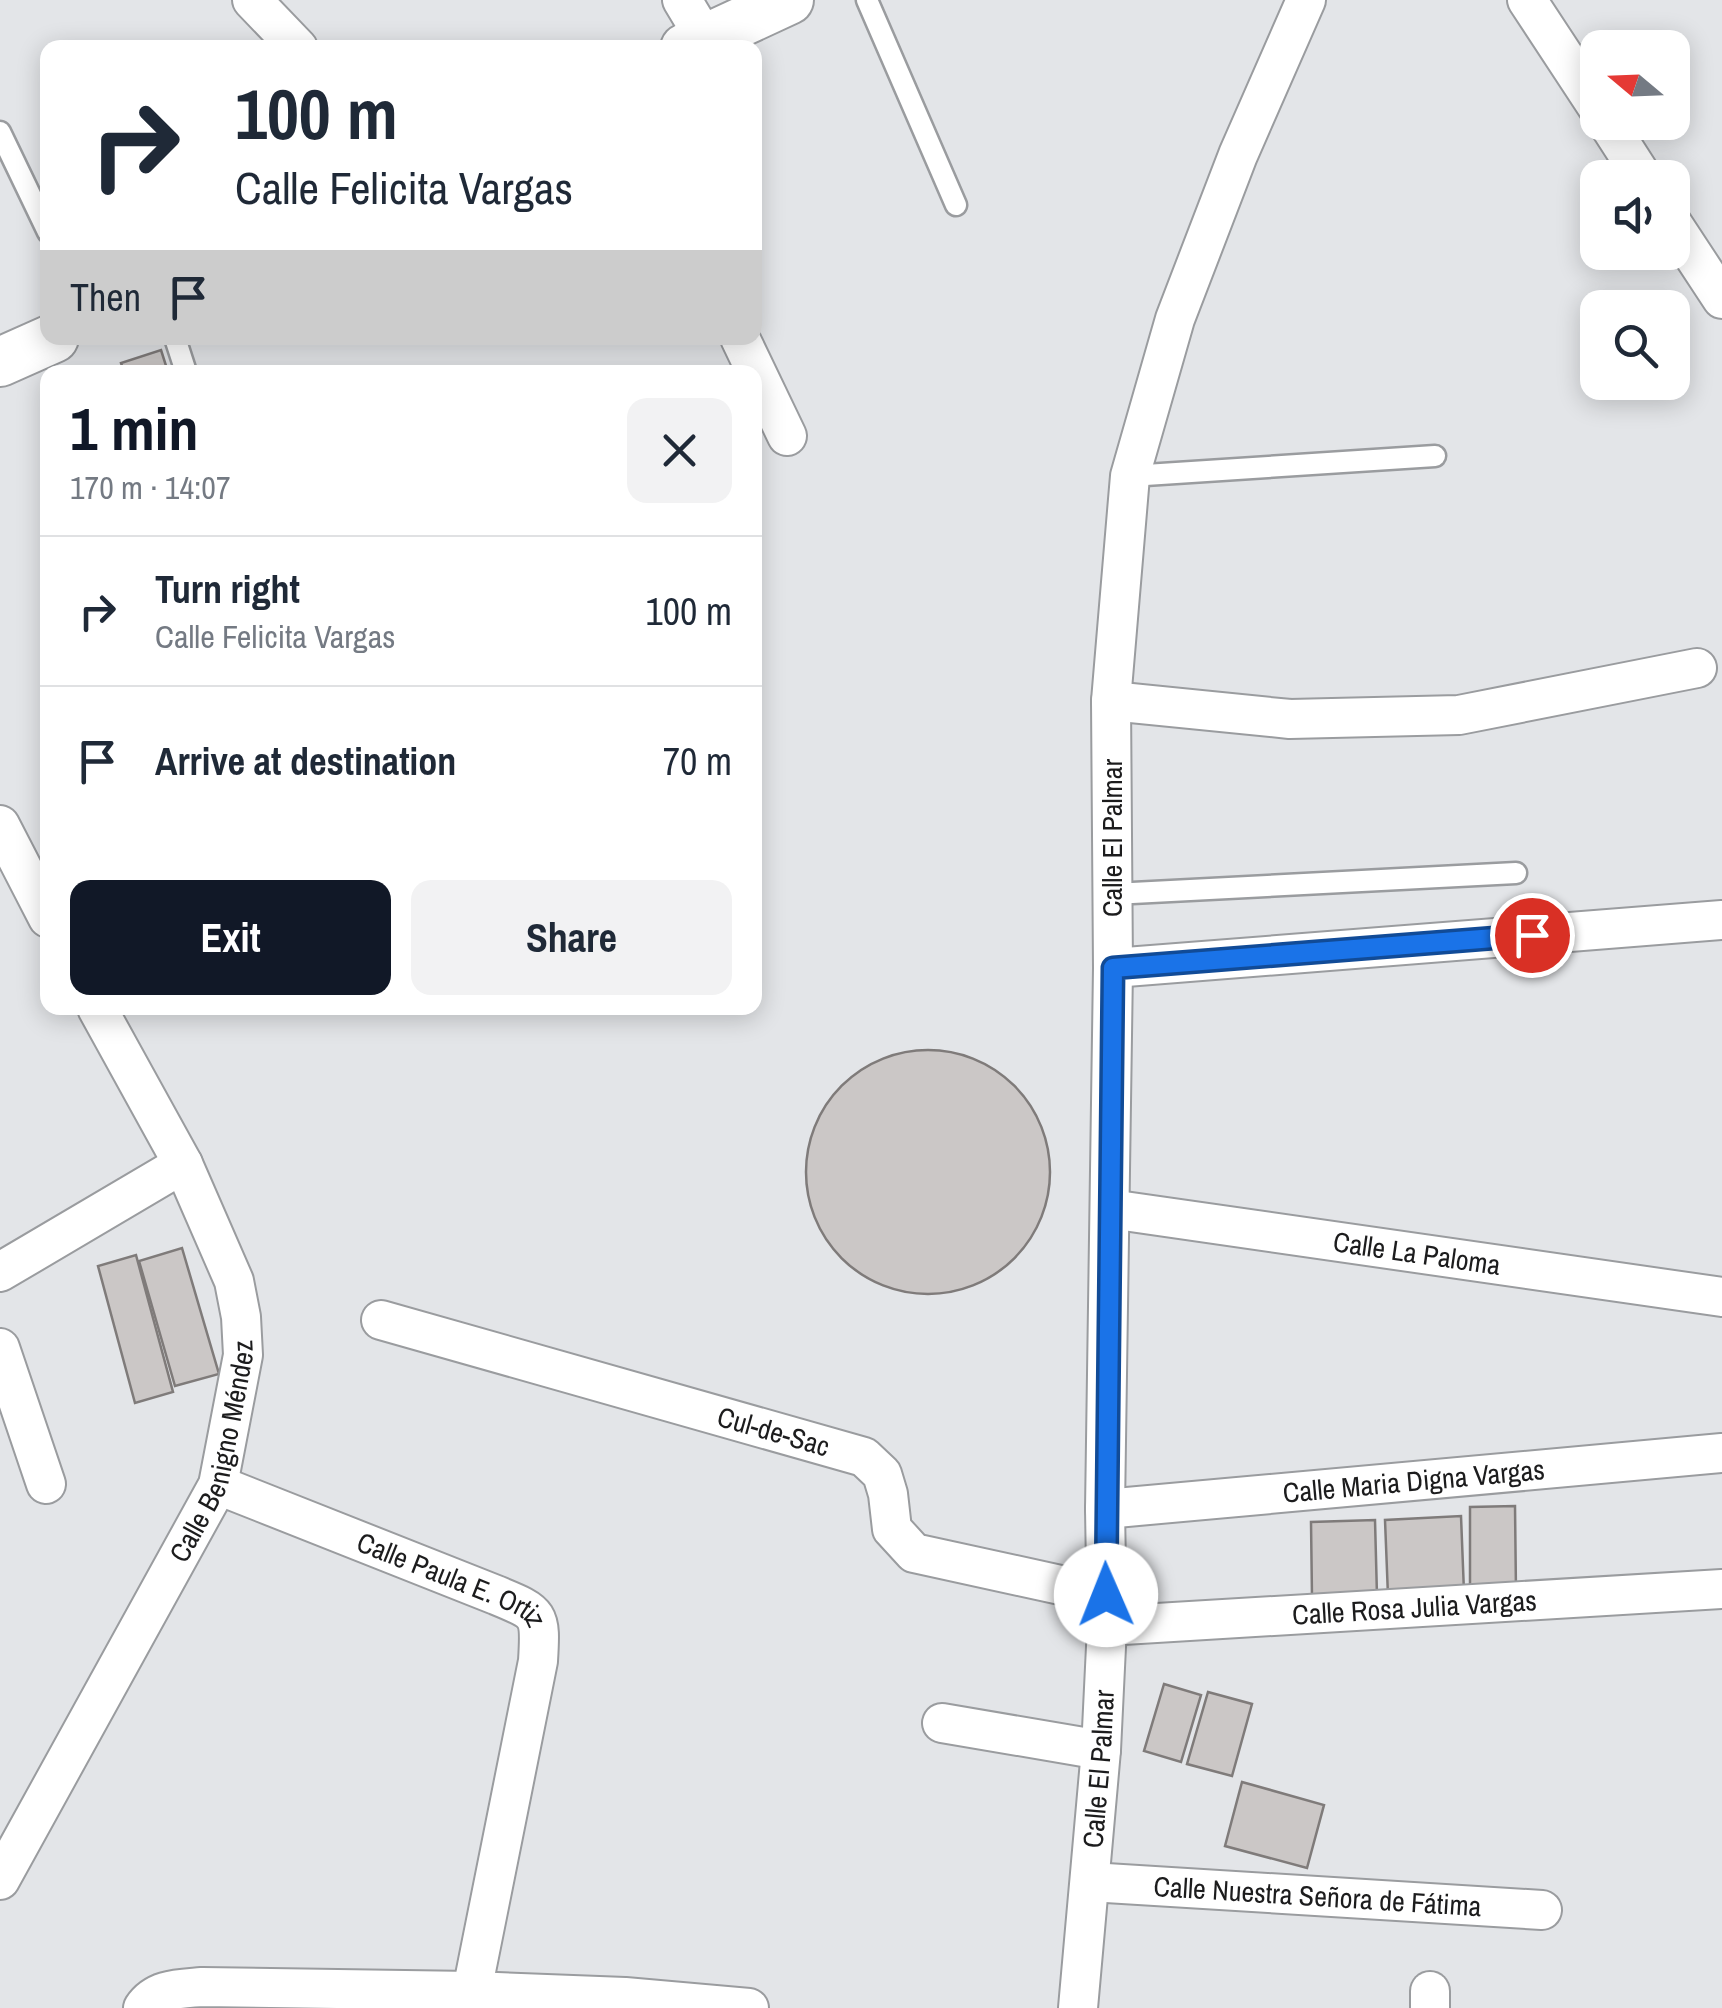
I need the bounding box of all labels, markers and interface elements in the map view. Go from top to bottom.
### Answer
north arrow [1580,30,1690,140]
map controls [1580,30,1690,400]
text: 100 m [235,67,398,161]
icon: right [70,80,200,210]
text: Calle Felicita Vargas [235,157,573,218]
button: sound [1580,160,1690,270]
icon: arrive [161,270,216,325]
text: Then [70,272,141,323]
button: search [1580,290,1690,400]
text: 1 min [70,388,199,469]
button: close [627,398,732,503]
text: 170 m · 14:07 [70,466,230,509]
text: Turn right [155,564,300,615]
icon: right [70,584,125,639]
text: 100 m [645,586,732,637]
text: Calle Felicita Vargas [155,615,395,658]
icon: arrive [70,734,125,789]
text: Arrive at destination [155,736,456,787]
text: 70 m [663,736,732,787]
street label: Calle El Palmar [1093,759,1131,917]
button: Exit [70,880,391,995]
button: Share [411,880,732,995]
pin [1490,893,1575,978]
icon: arrive [1505,908,1560,963]
street label: Calle La Paloma [1331,1222,1503,1284]
street label: Calle Benigno Méndez [160,1339,262,1569]
street label: Cul-de-Sac [713,1397,834,1465]
street label: Calle Maria Digna Vargas [1281,1450,1546,1512]
street label: Calle Paula E. Ortiz [351,1523,556,1633]
position arrow [1054,1543,1158,1647]
street label: Calle Rosa Julia Vargas [1291,1581,1538,1634]
street label: Calle El Palmar [1073,1689,1123,1850]
street label: Calle Nuestra Señora de Fátima [1152,1867,1483,1925]

